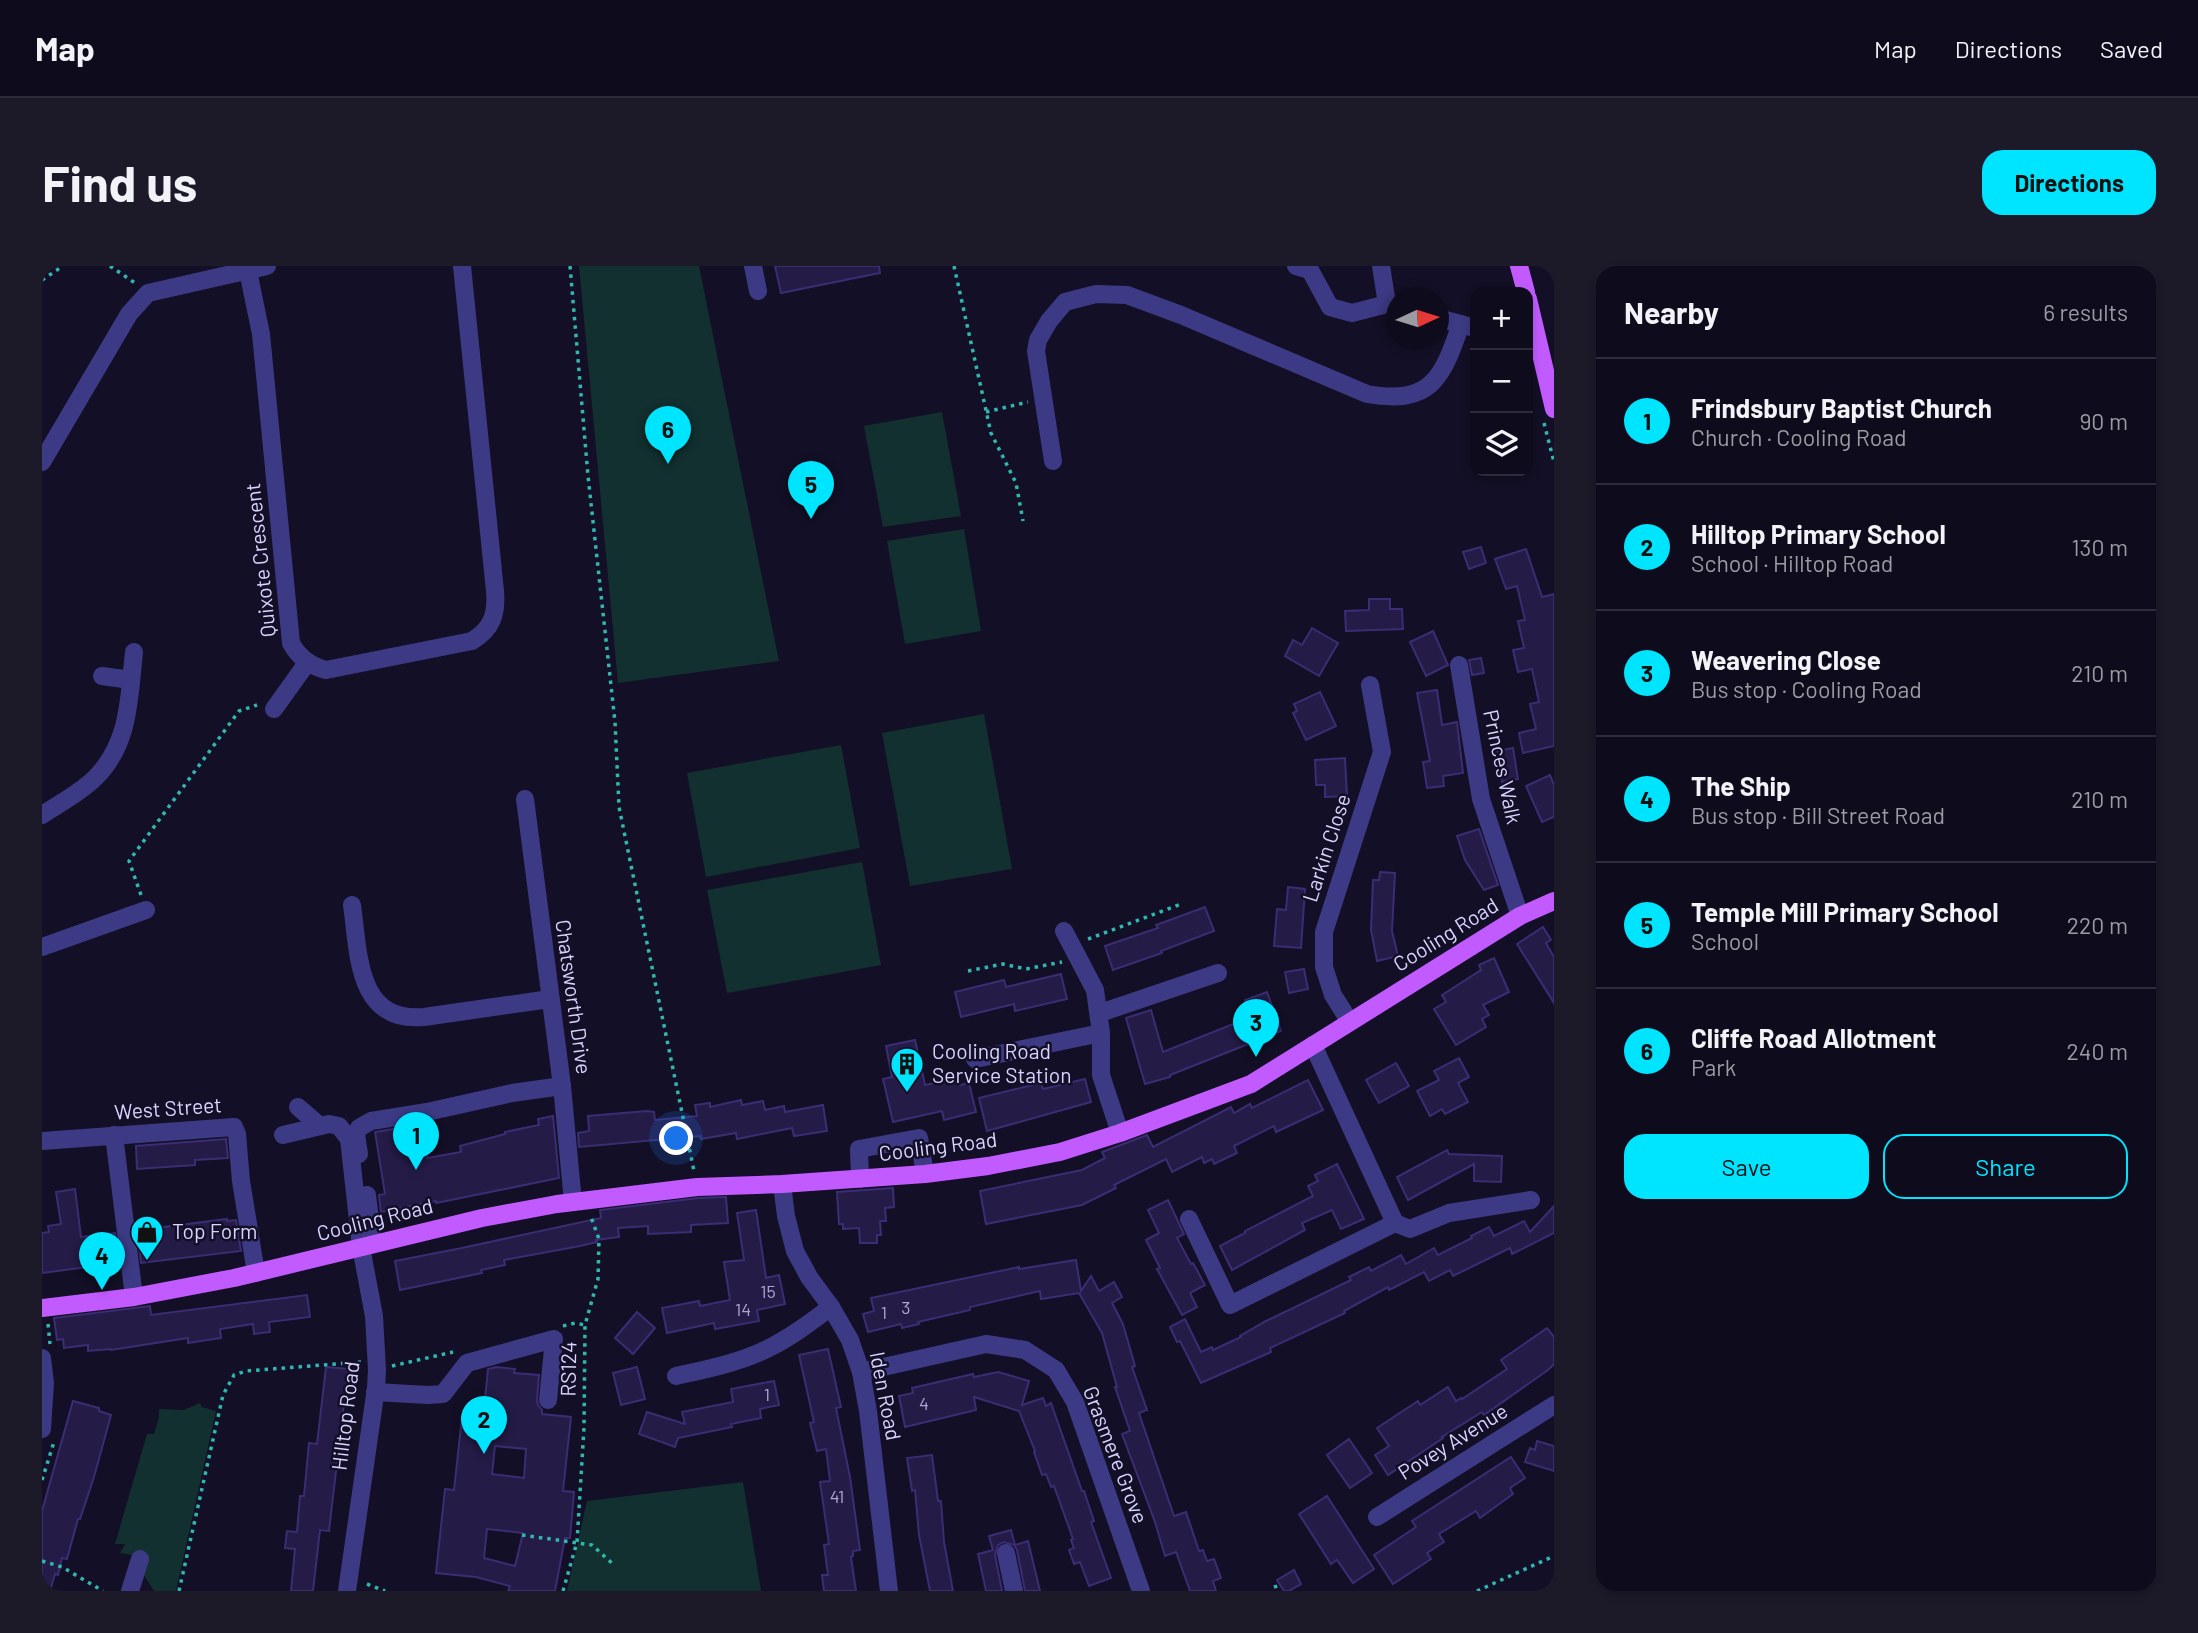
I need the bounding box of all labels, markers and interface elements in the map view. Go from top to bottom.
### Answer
text: Map [35,28,95,68]
text: Map [1874,34,1917,63]
text: Directions [1955,34,2062,63]
text: Saved [2100,34,2163,63]
button: Directions [1982,150,2156,215]
text: Find us [42,153,197,212]
north arrow [1386,287,1449,350]
map controls [1470,287,1533,476]
button: + [1470,287,1533,350]
text: Nearby [1624,294,1719,330]
text: 6 results [2043,298,2128,326]
button: − [1470,350,1533,413]
text: Frindsbury Baptist Church [1691,392,1992,423]
pin: 6 [645,406,691,464]
text: 1 [1643,407,1651,435]
text: 90 m [2079,407,2128,435]
button: layers [1470,413,1533,476]
text: Church · Cooling Road [1691,423,1907,451]
pin: 5 [788,461,834,519]
street label: Quixote Crescent [239,482,280,638]
text: Hilltop Primary School [1691,518,1946,549]
text: 2 [1641,533,1653,561]
text: 130 m [2071,533,2128,561]
text: School · Hilltop Road [1691,549,1893,577]
text: Weavering Close [1691,644,1881,675]
text: 3 [1641,659,1653,687]
text: 210 m [2071,659,2128,687]
text: Bus stop · Cooling Road [1691,675,1922,703]
street label: Princes Walk [1479,707,1528,826]
text: The Ship [1691,770,1791,801]
text: 4 [1640,785,1654,813]
text: 210 m [2071,785,2128,813]
street label: Larkin Close [1296,790,1355,905]
text: Bus stop · Bill Street Road [1691,801,1945,829]
street label: Cooling Road [1388,892,1502,976]
text: Temple Mill Primary School [1691,896,1999,927]
text: 5 [1641,911,1653,939]
text: 220 m [2067,911,2128,939]
street label: Chatsworth Drive [551,918,598,1076]
text: School [1691,927,1759,955]
pin: 3 [1233,999,1279,1057]
text: Cliffe Road Allotment [1691,1022,1936,1053]
text: 6 [1641,1037,1653,1065]
text: 240 m [2066,1037,2128,1065]
place label: Cooling Road Service Station [932,1038,1072,1087]
building icon: Cooling Road Service Station [888,1045,926,1094]
text: Park [1691,1053,1736,1081]
street label: West Street [113,1091,222,1124]
pin: 1 [393,1112,439,1170]
your location [659,1121,693,1155]
street label: Cooling Road [877,1126,998,1165]
button: Save [1624,1134,1869,1199]
button: Share [1883,1134,2128,1199]
street label: Cooling Road [314,1192,435,1245]
shop icon: Top Form [128,1213,166,1262]
place label: Top Form [172,1218,257,1243]
pin: 4 [79,1232,125,1290]
house number: 15 [760,1280,776,1302]
house number: 3 [901,1296,911,1318]
house number: 14 [735,1298,751,1320]
house number: 1 [881,1301,887,1323]
street label: RS124 [555,1341,580,1397]
street label: Iden Road [866,1349,907,1442]
street label: Hilltop Road [325,1360,364,1472]
street label: Grasmere Grove [1079,1382,1154,1527]
house number: 1 [764,1383,770,1405]
house number: 4 [919,1392,929,1414]
pin: 2 [461,1396,507,1454]
street label: Povey Avenue [1393,1397,1512,1484]
house number: 41 [830,1485,844,1507]

